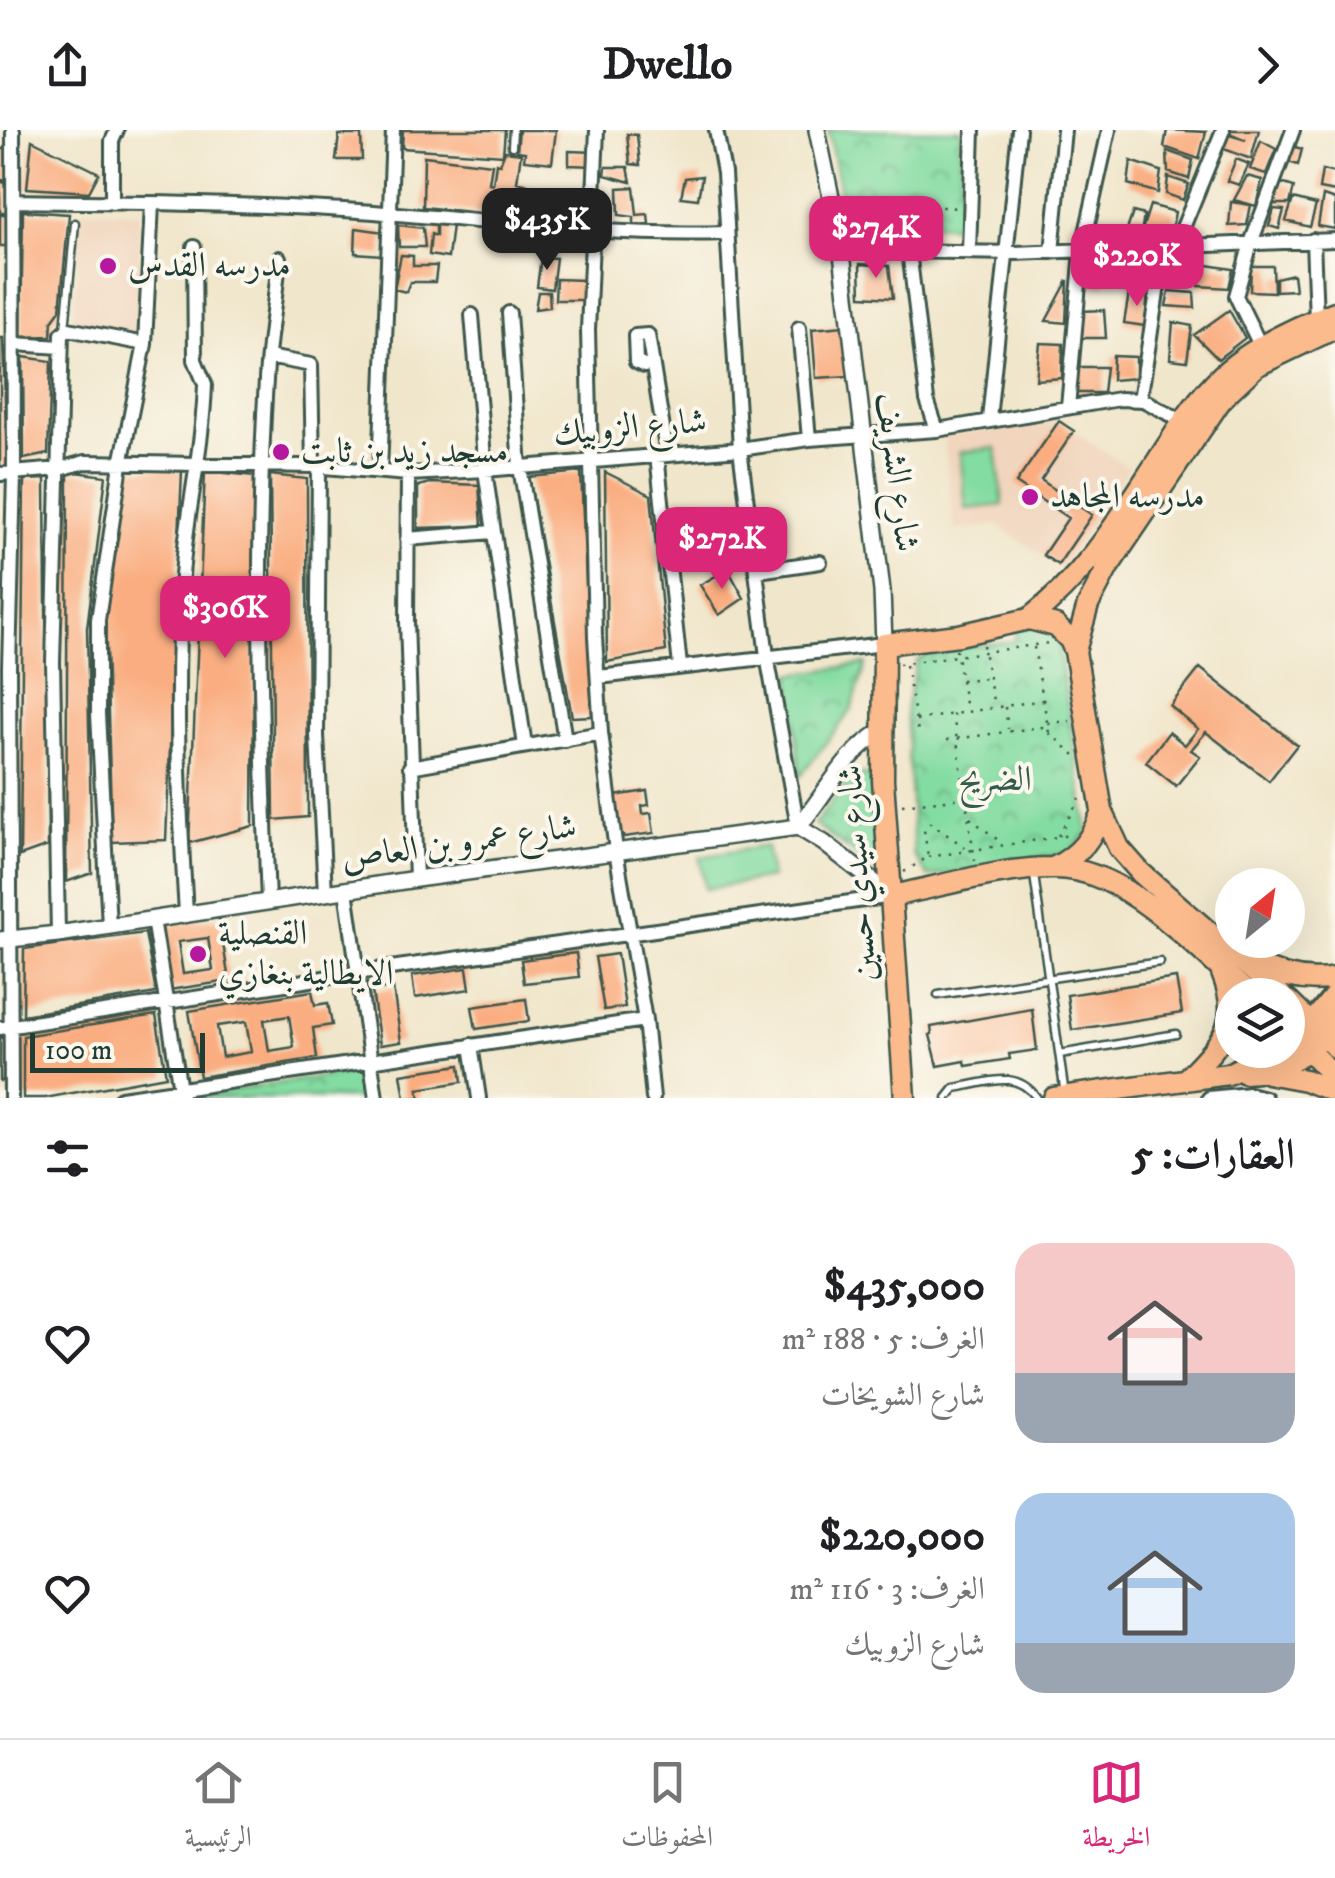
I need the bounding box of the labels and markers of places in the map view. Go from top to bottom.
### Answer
pin: $435K [477,188,617,273]
pin: $274K [806,196,946,281]
pin: $220K [1067,224,1207,309]
place label: مدرسه القدس [128,244,291,288]
marker: مدرسه القدس [97,255,119,277]
place label: مسجد زيد بن ثابت [301,430,508,474]
marker: مسجد زيد بن ثابت [270,441,292,463]
place label: مدرسه المجاهد [1050,475,1205,519]
marker: مدرسه المجاهد [1019,486,1041,508]
pin: $272K [652,507,792,592]
pin: $306K [155,576,295,661]
place label: القنصلية الايطالية بنغازي [218,912,394,1000]
marker: القنصلية الايطالية بنغازي [187,943,209,965]

